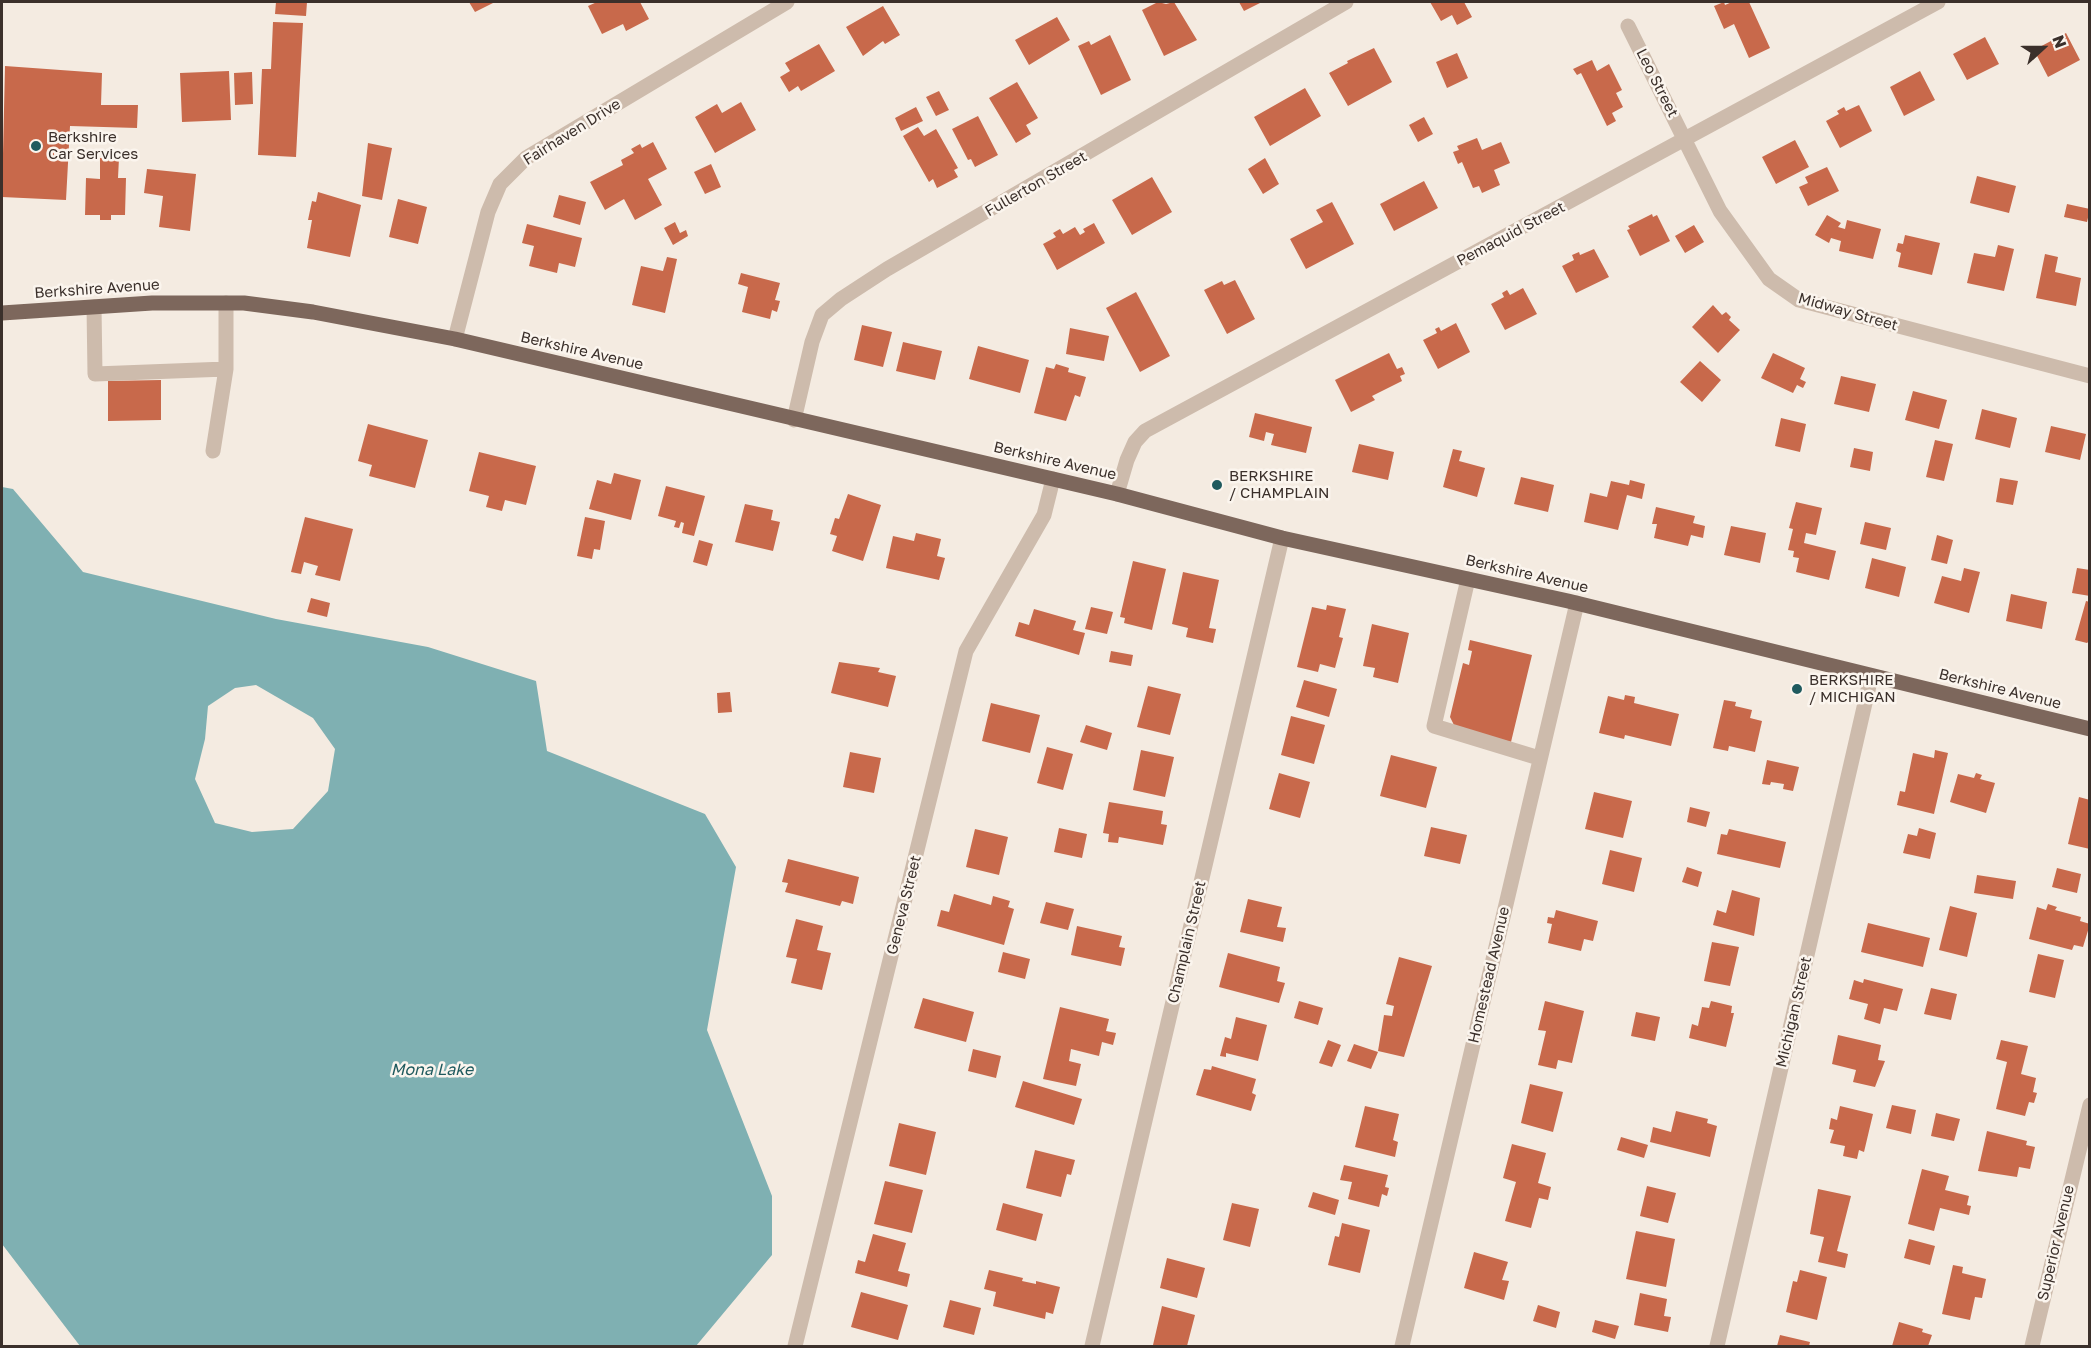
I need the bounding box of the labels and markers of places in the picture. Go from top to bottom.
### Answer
place label: Berkshire Car Services [48,128,138,163]
marker: Berkshire Car Services [29,139,43,153]
place label: BERKSHIRE / CHAMPLAIN [1229,467,1329,502]
marker: BERKSHIRE / CHAMPLAIN [1210,478,1224,492]
place label: BERKSHIRE / MICHIGAN [1809,671,1896,706]
marker: BERKSHIRE / MICHIGAN [1790,682,1804,696]

